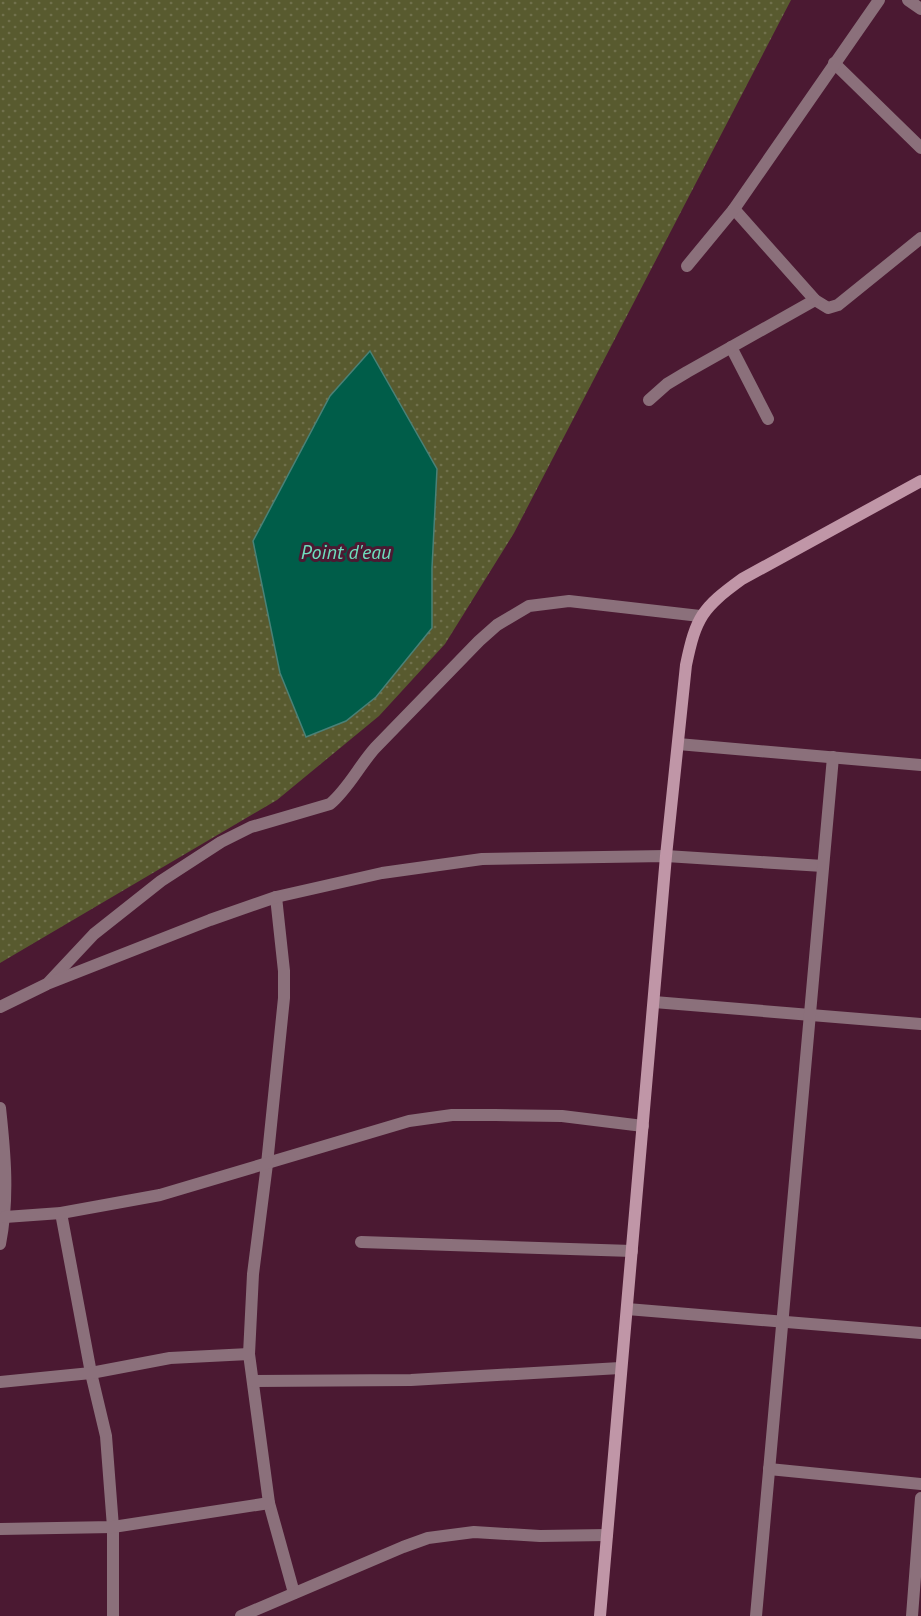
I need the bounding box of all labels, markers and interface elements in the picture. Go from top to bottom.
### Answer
water label: Point d'eau [301,539,391,565]

